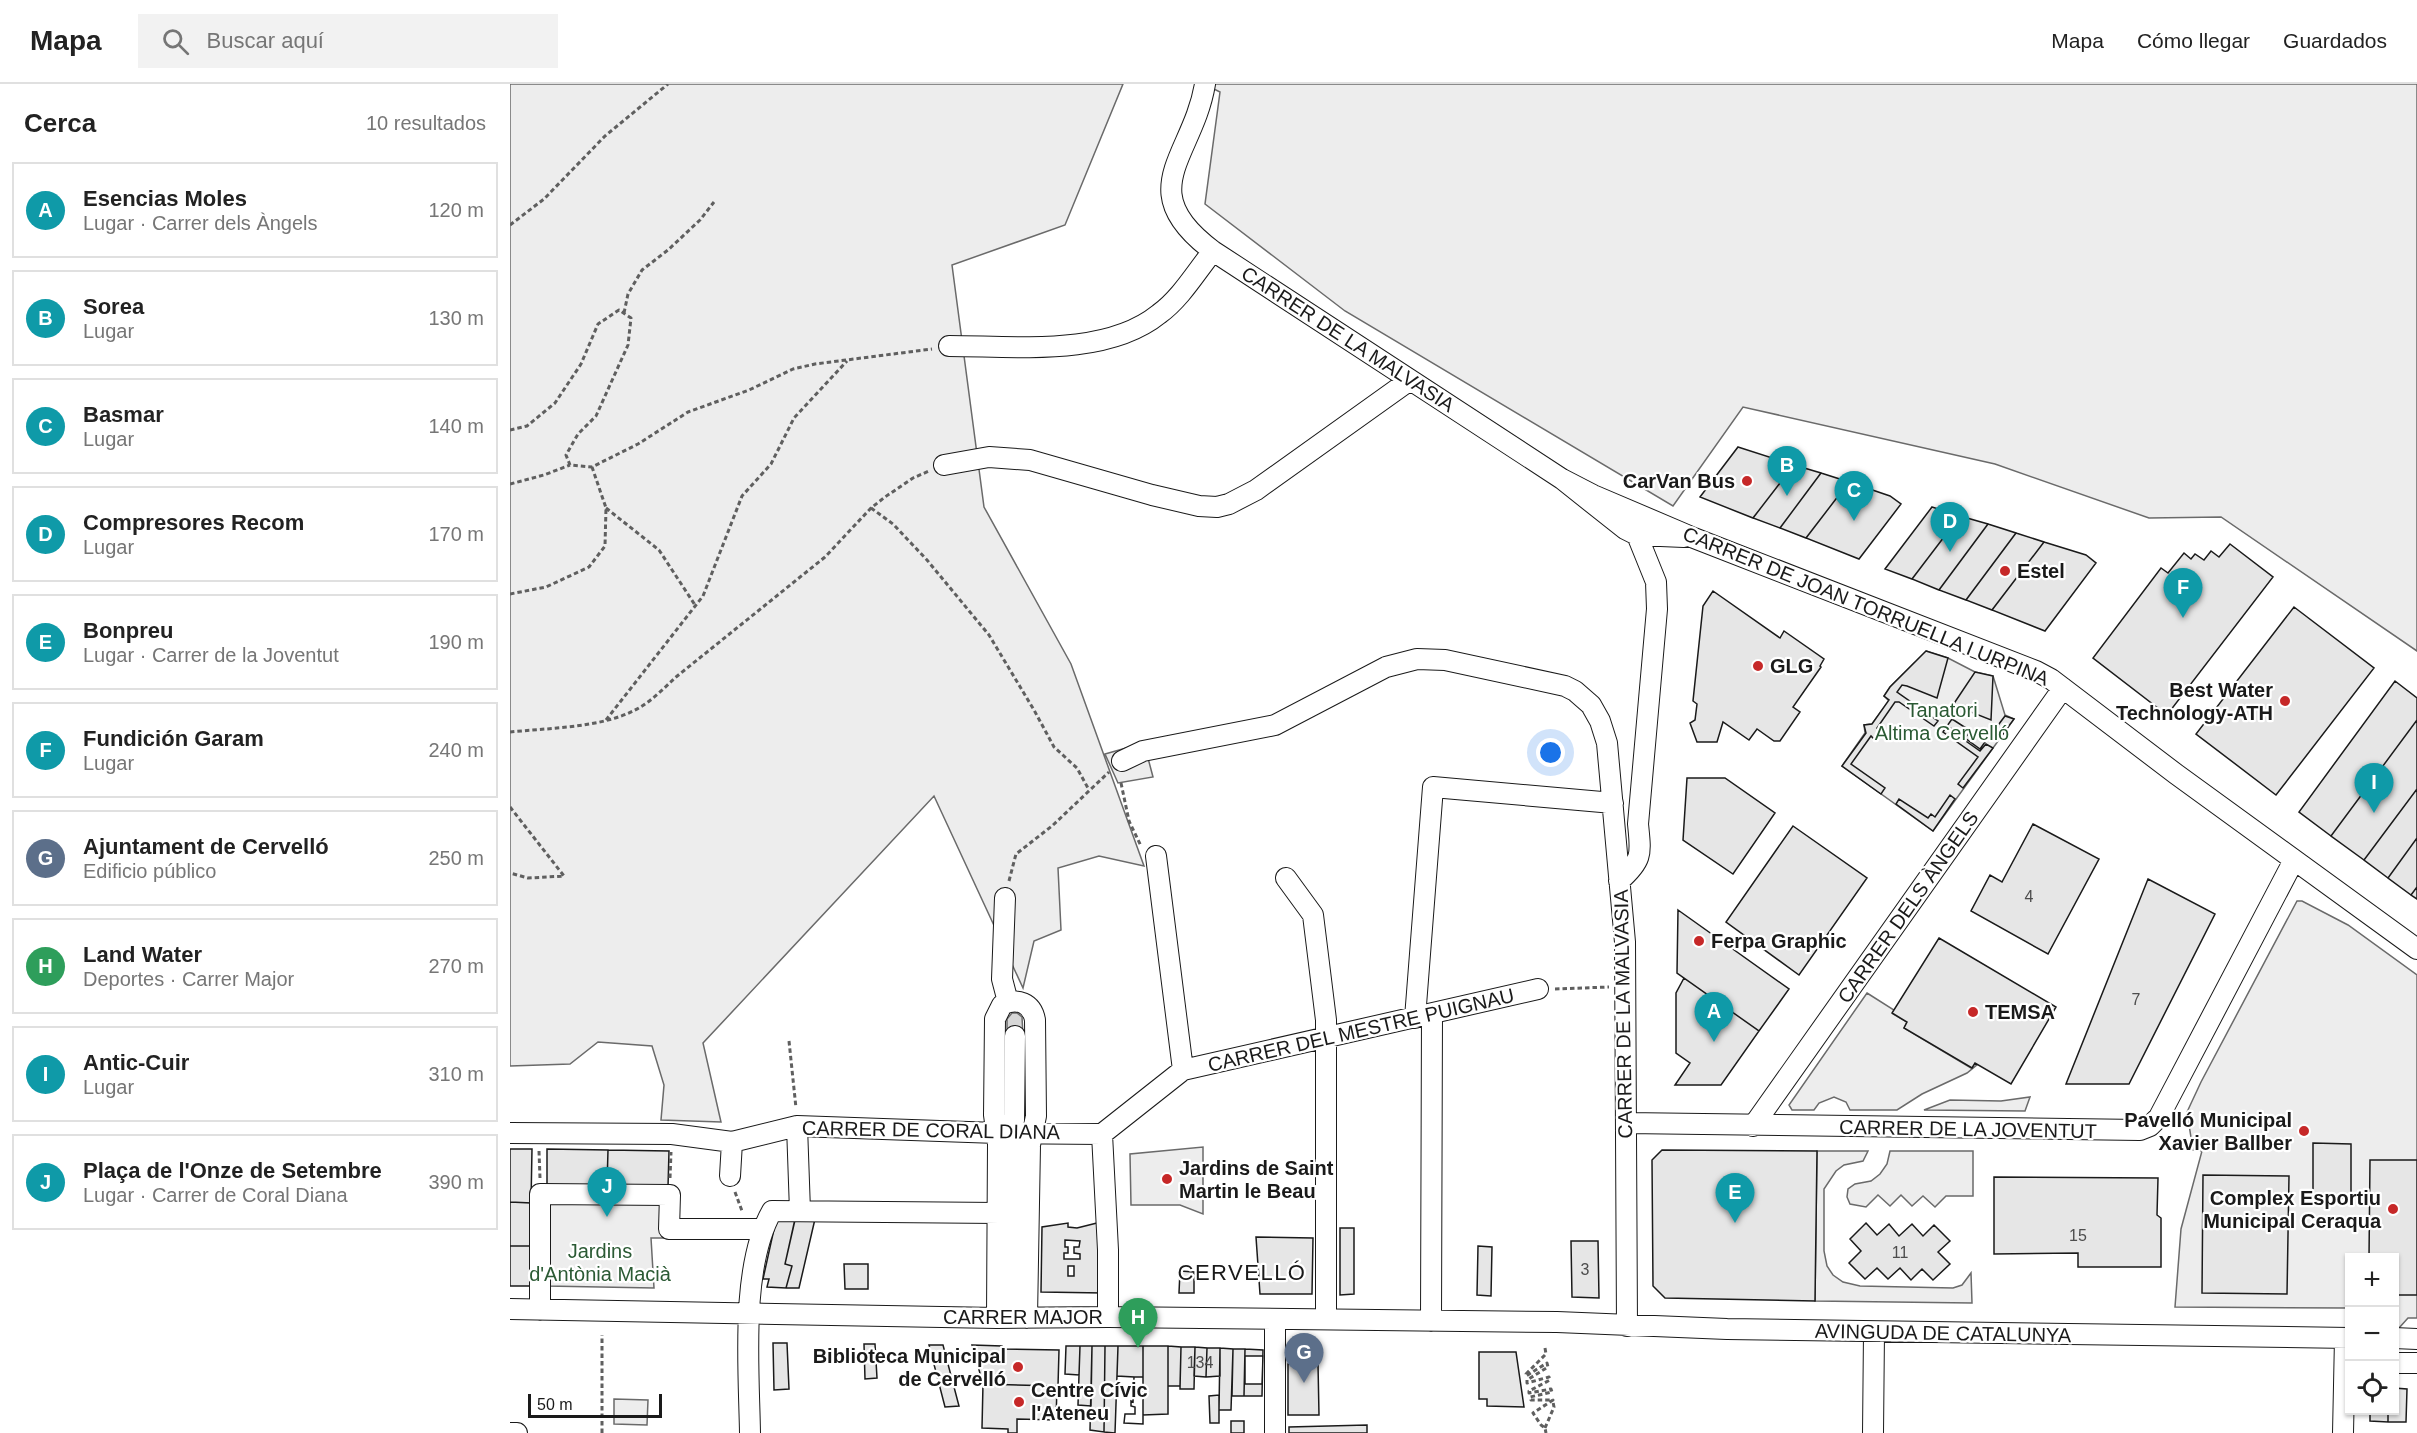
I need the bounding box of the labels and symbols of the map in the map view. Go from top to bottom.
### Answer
street label: CARRER DE LA MALVASIA [1237,262,1459,416]
pin: B [1768,446,1806,496]
place label: CarVan Bus [1623,470,1735,492]
pin: C [1834,472,1874,521]
marker: CarVan Bus [1740,474,1754,488]
pin: D [1930,502,1970,552]
street label: CARRER DE JOAN TORRUELLA I URPINA [1679,521,2053,691]
place label: Estel [2017,560,2065,582]
marker: Estel [1998,564,2012,578]
pin: F [2164,568,2202,618]
place label: GLG [1770,655,1813,677]
marker: GLG [1751,659,1765,673]
place label: Best Water Technology-ATH [2116,679,2273,724]
marker: Best Water Technology-ATH [2278,694,2292,708]
park label: Tanatori Altima Cervelló [1875,699,2009,744]
your location [1536,738,1565,767]
pin: I [2354,764,2394,813]
street label: CARRER DELS ÀNGELS [1833,807,1983,1007]
house number: 4 [2025,888,2034,905]
street label: CARRER DE LA MALVASIA [1610,889,1636,1139]
place label: Ferpa Graphic [1711,930,1847,952]
marker: Ferpa Graphic [1692,934,1706,948]
street label: CARRER DEL MESTRE PUIGNAU [1206,984,1516,1076]
house number: 7 [2132,991,2141,1008]
pin: A [1694,992,1734,1042]
place label: TEMSA [1985,1001,2055,1023]
marker: TEMSA [1966,1005,1980,1019]
place label: Pavelló Municipal Xavier Ballber [2124,1109,2292,1154]
street label: CARRER DE LA JOVENTUT [1839,1116,2097,1142]
street label: CARRER DE CORAL DIANA [802,1117,1061,1143]
marker: Pavelló Municipal Xavier Ballber [2297,1124,2311,1138]
place label: Jardins de Saint Martin le Beau [1179,1157,1334,1202]
pin: J [588,1168,626,1217]
marker: Jardins de Saint Martin le Beau [1160,1172,1174,1186]
pin: E [1716,1174,1754,1223]
place label: Complex Esportiu Municipal Ceraqua [2203,1187,2382,1232]
marker: Complex Esportiu Municipal Ceraqua [2386,1202,2400,1216]
house number: 15 [2069,1227,2087,1244]
park label: Jardins d'Antònia Macià [529,1240,672,1285]
house number: 11 [1892,1244,1908,1261]
district label: CERVELLÓ [1178,1260,1306,1285]
house number: 3 [1581,1261,1590,1278]
pin: H [1118,1298,1158,1348]
street label: CARRER MAJOR [943,1306,1103,1328]
street label: AVINGUDA DE CATALUNYA [1815,1320,2072,1346]
pin: G [1284,1334,1324,1383]
place label: Biblioteca Municipal de Cervelló [813,1345,1006,1390]
house number: 134 [1187,1354,1213,1371]
marker: Biblioteca Municipal de Cervelló [1011,1360,1025,1374]
place label: Centre Cívic l'Ateneu [1031,1379,1148,1424]
scale bar [528,1391,662,1418]
marker: Centre Cívic l'Ateneu [1012,1395,1026,1409]

